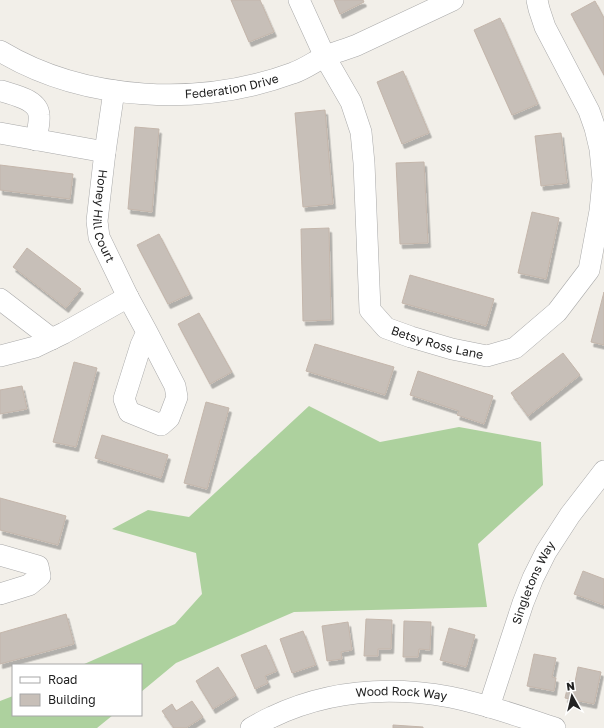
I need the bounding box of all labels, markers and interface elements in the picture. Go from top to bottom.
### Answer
street label: Federation Drive [184,70,280,101]
street label: Honey Hill Court [90,169,118,265]
street label: Betsy Ross Lane [389,322,485,362]
street label: Singletons Way [509,538,558,626]
legend [12,664,142,716]
text: Road [48,672,77,687]
north arrow [552,676,592,716]
text: N [565,679,576,693]
street label: Wood Rock Way [355,683,449,703]
text: Building [48,692,96,707]

